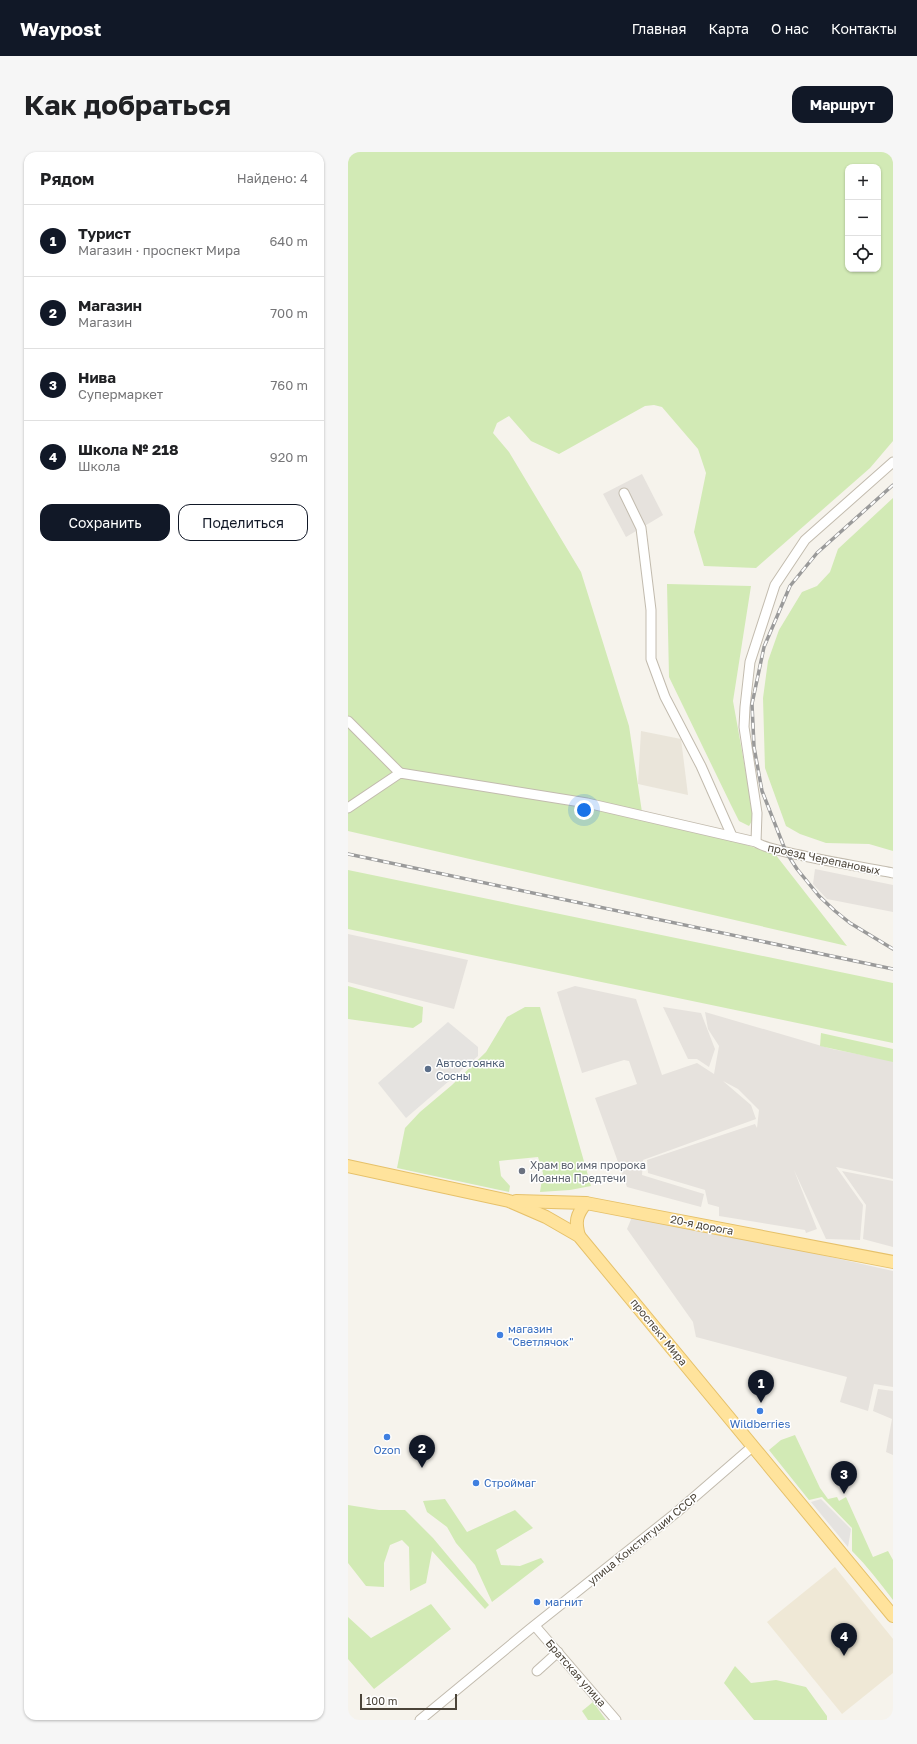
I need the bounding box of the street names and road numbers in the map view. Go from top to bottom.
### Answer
street label: проезд Черепановых [767,840,882,877]
street label: 20-я дорога [669,1212,735,1237]
street label: проспект Мира [628,1296,690,1368]
street label: улица Конституции СССР [585,1490,701,1587]
street label: Братская улица [544,1636,609,1709]

